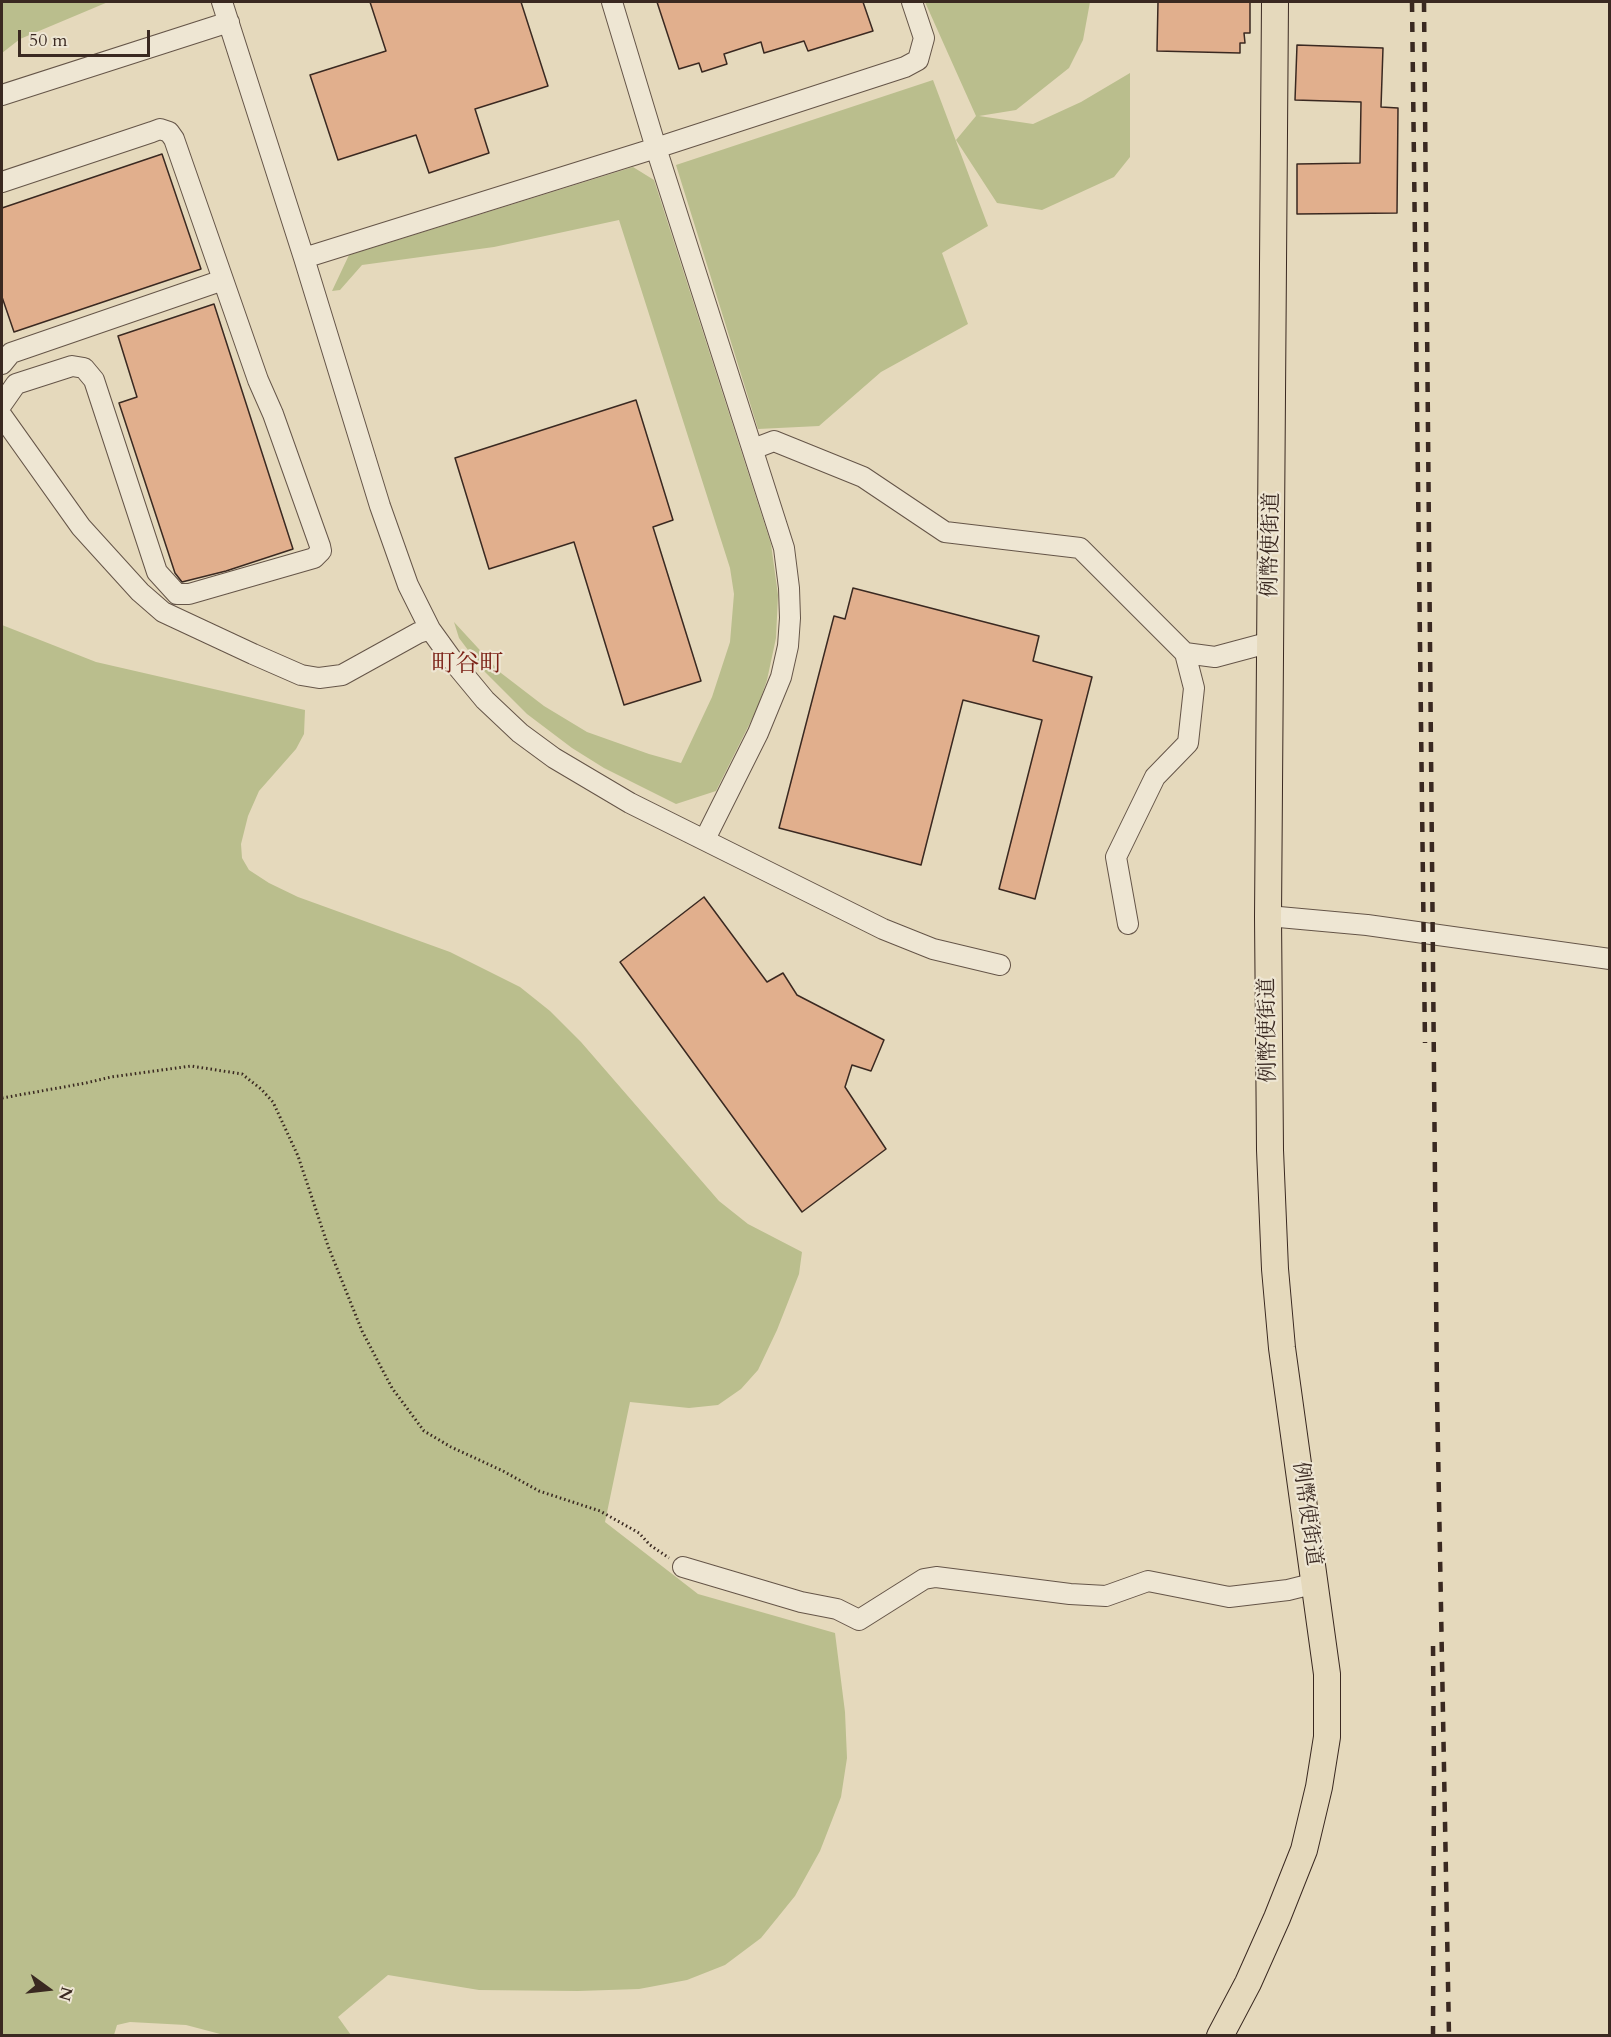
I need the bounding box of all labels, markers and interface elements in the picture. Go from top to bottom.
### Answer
scale bar [21,18,153,56]
text: 50 m [29,28,68,53]
street label: 例幣使街道 [1258,492,1286,598]
district label: 町谷町 [431,651,503,679]
street label: 例幣使街道 [1255,977,1283,1083]
street label: 例幣使街道 [1286,1460,1326,1568]
north arrow [18,1959,78,2019]
text: N [53,1984,78,2003]

